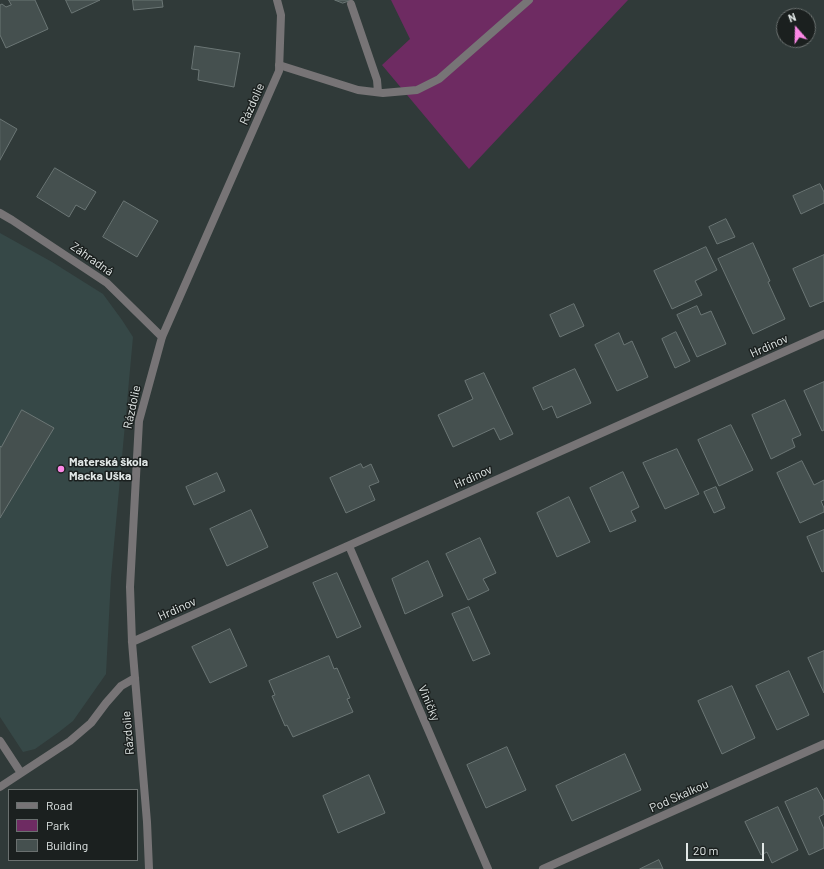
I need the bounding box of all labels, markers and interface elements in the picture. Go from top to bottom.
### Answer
north arrow [776,8,816,48]
text: N [786,10,798,25]
street label: Rázdolie [236,81,268,127]
street label: Záhradná [68,239,116,279]
street label: Hrdinov [748,331,790,361]
street label: Rázdolie [120,384,144,430]
place label: Materská škola Macka Uška [69,455,148,483]
street label: Hrdinov [452,462,494,492]
marker: Materská škola Macka Uška [56,464,66,474]
street label: Hrdinov [156,594,198,624]
street label: Viničky [415,683,443,723]
street label: Rázdolie [119,710,137,756]
street label: Pod Skalkou [647,777,711,815]
legend [8,789,138,861]
text: Road [46,798,73,812]
text: Park [46,818,70,832]
scale bar [688,835,766,861]
text: Building [46,838,88,852]
text: 20 m [693,843,719,857]

